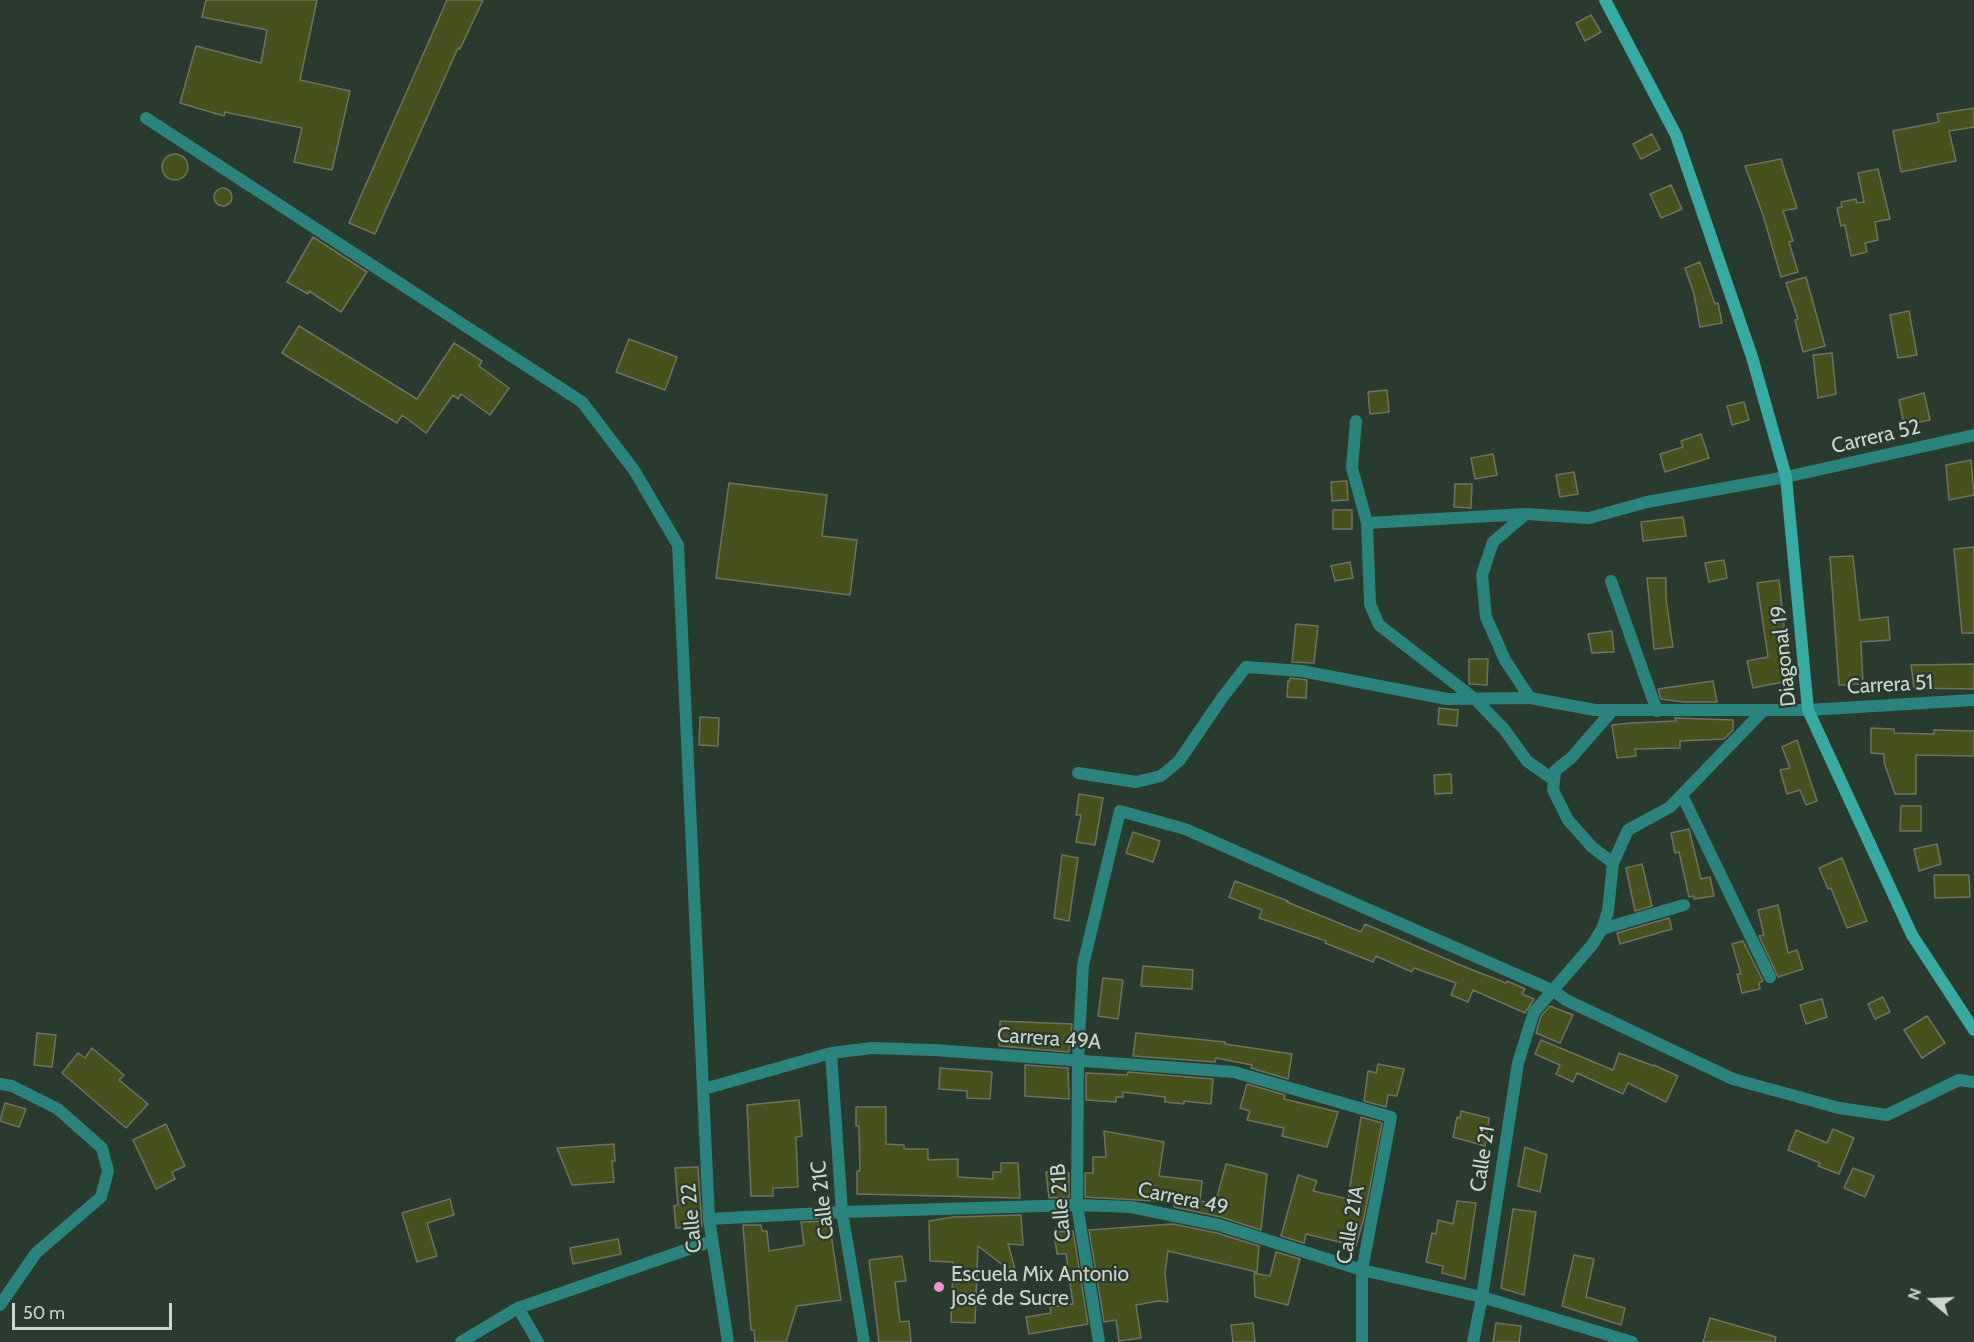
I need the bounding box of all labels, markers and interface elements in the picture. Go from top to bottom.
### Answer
street label: Carrera 52 [1829,415,1923,459]
street label: Diagonal 19 [1766,604,1802,708]
street label: Carrera 51 [1846,670,1934,700]
street label: Carrera 49A [996,1023,1102,1055]
street label: Calle 21 [1465,1124,1501,1194]
street label: Calle 21C [806,1159,840,1241]
street label: Calle 21B [1046,1163,1076,1243]
street label: Carrera 49 [1135,1177,1231,1221]
street label: Calle 22 [676,1182,708,1254]
street label: Calle 21A [1332,1184,1370,1266]
place label: Escuela Mix Antonio José de Sucre [951,1262,1129,1312]
north arrow [1902,1270,1962,1330]
marker: Escuela Mix Antonio José de Sucre [932,1280,946,1294]
text: N [1904,1286,1925,1302]
scale bar [15,1291,176,1329]
text: 50 m [23,1302,65,1324]

